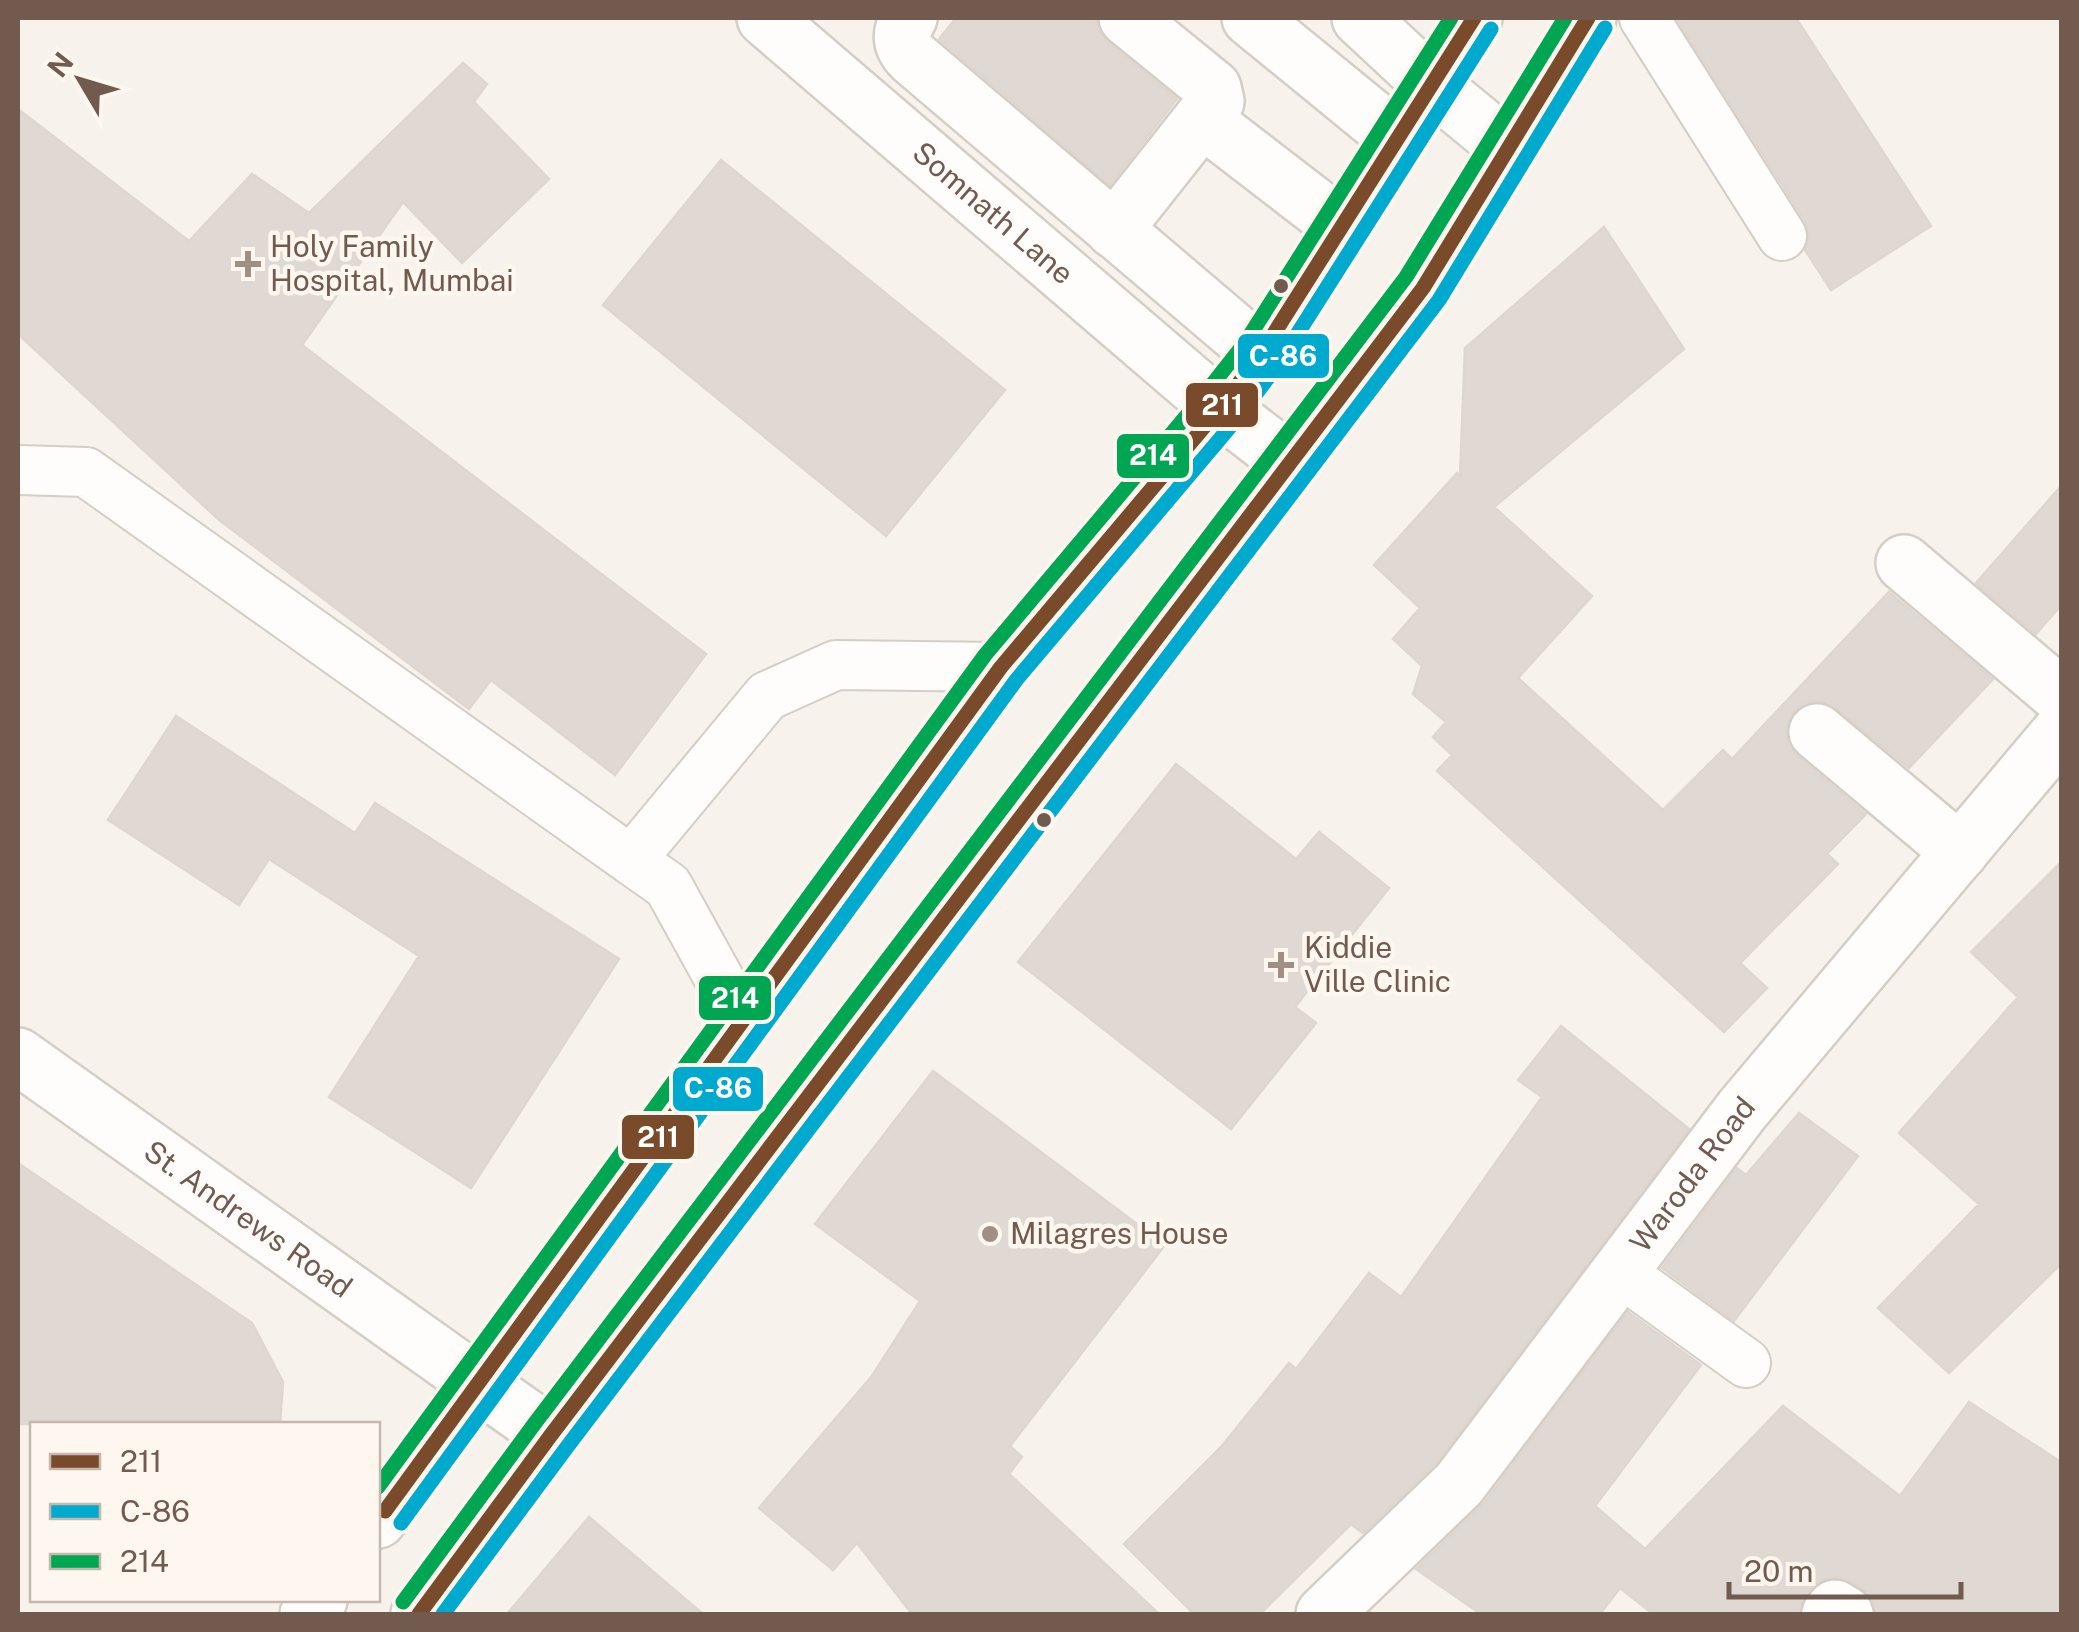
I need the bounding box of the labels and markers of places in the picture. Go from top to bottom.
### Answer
place label: Holy Family Hospital, Mumbai [270,228,514,298]
marker: Holy Family Hospital, Mumbai [235,251,261,277]
unlabelled marker [1271,276,1291,296]
unlabelled marker [1034,810,1054,830]
place label: Kiddie Ville Clinic [1304,929,1451,999]
marker: Kiddie Ville Clinic [1268,952,1294,978]
place label: Milagres House [1010,1215,1228,1251]
marker: Milagres House [979,1223,1001,1245]

